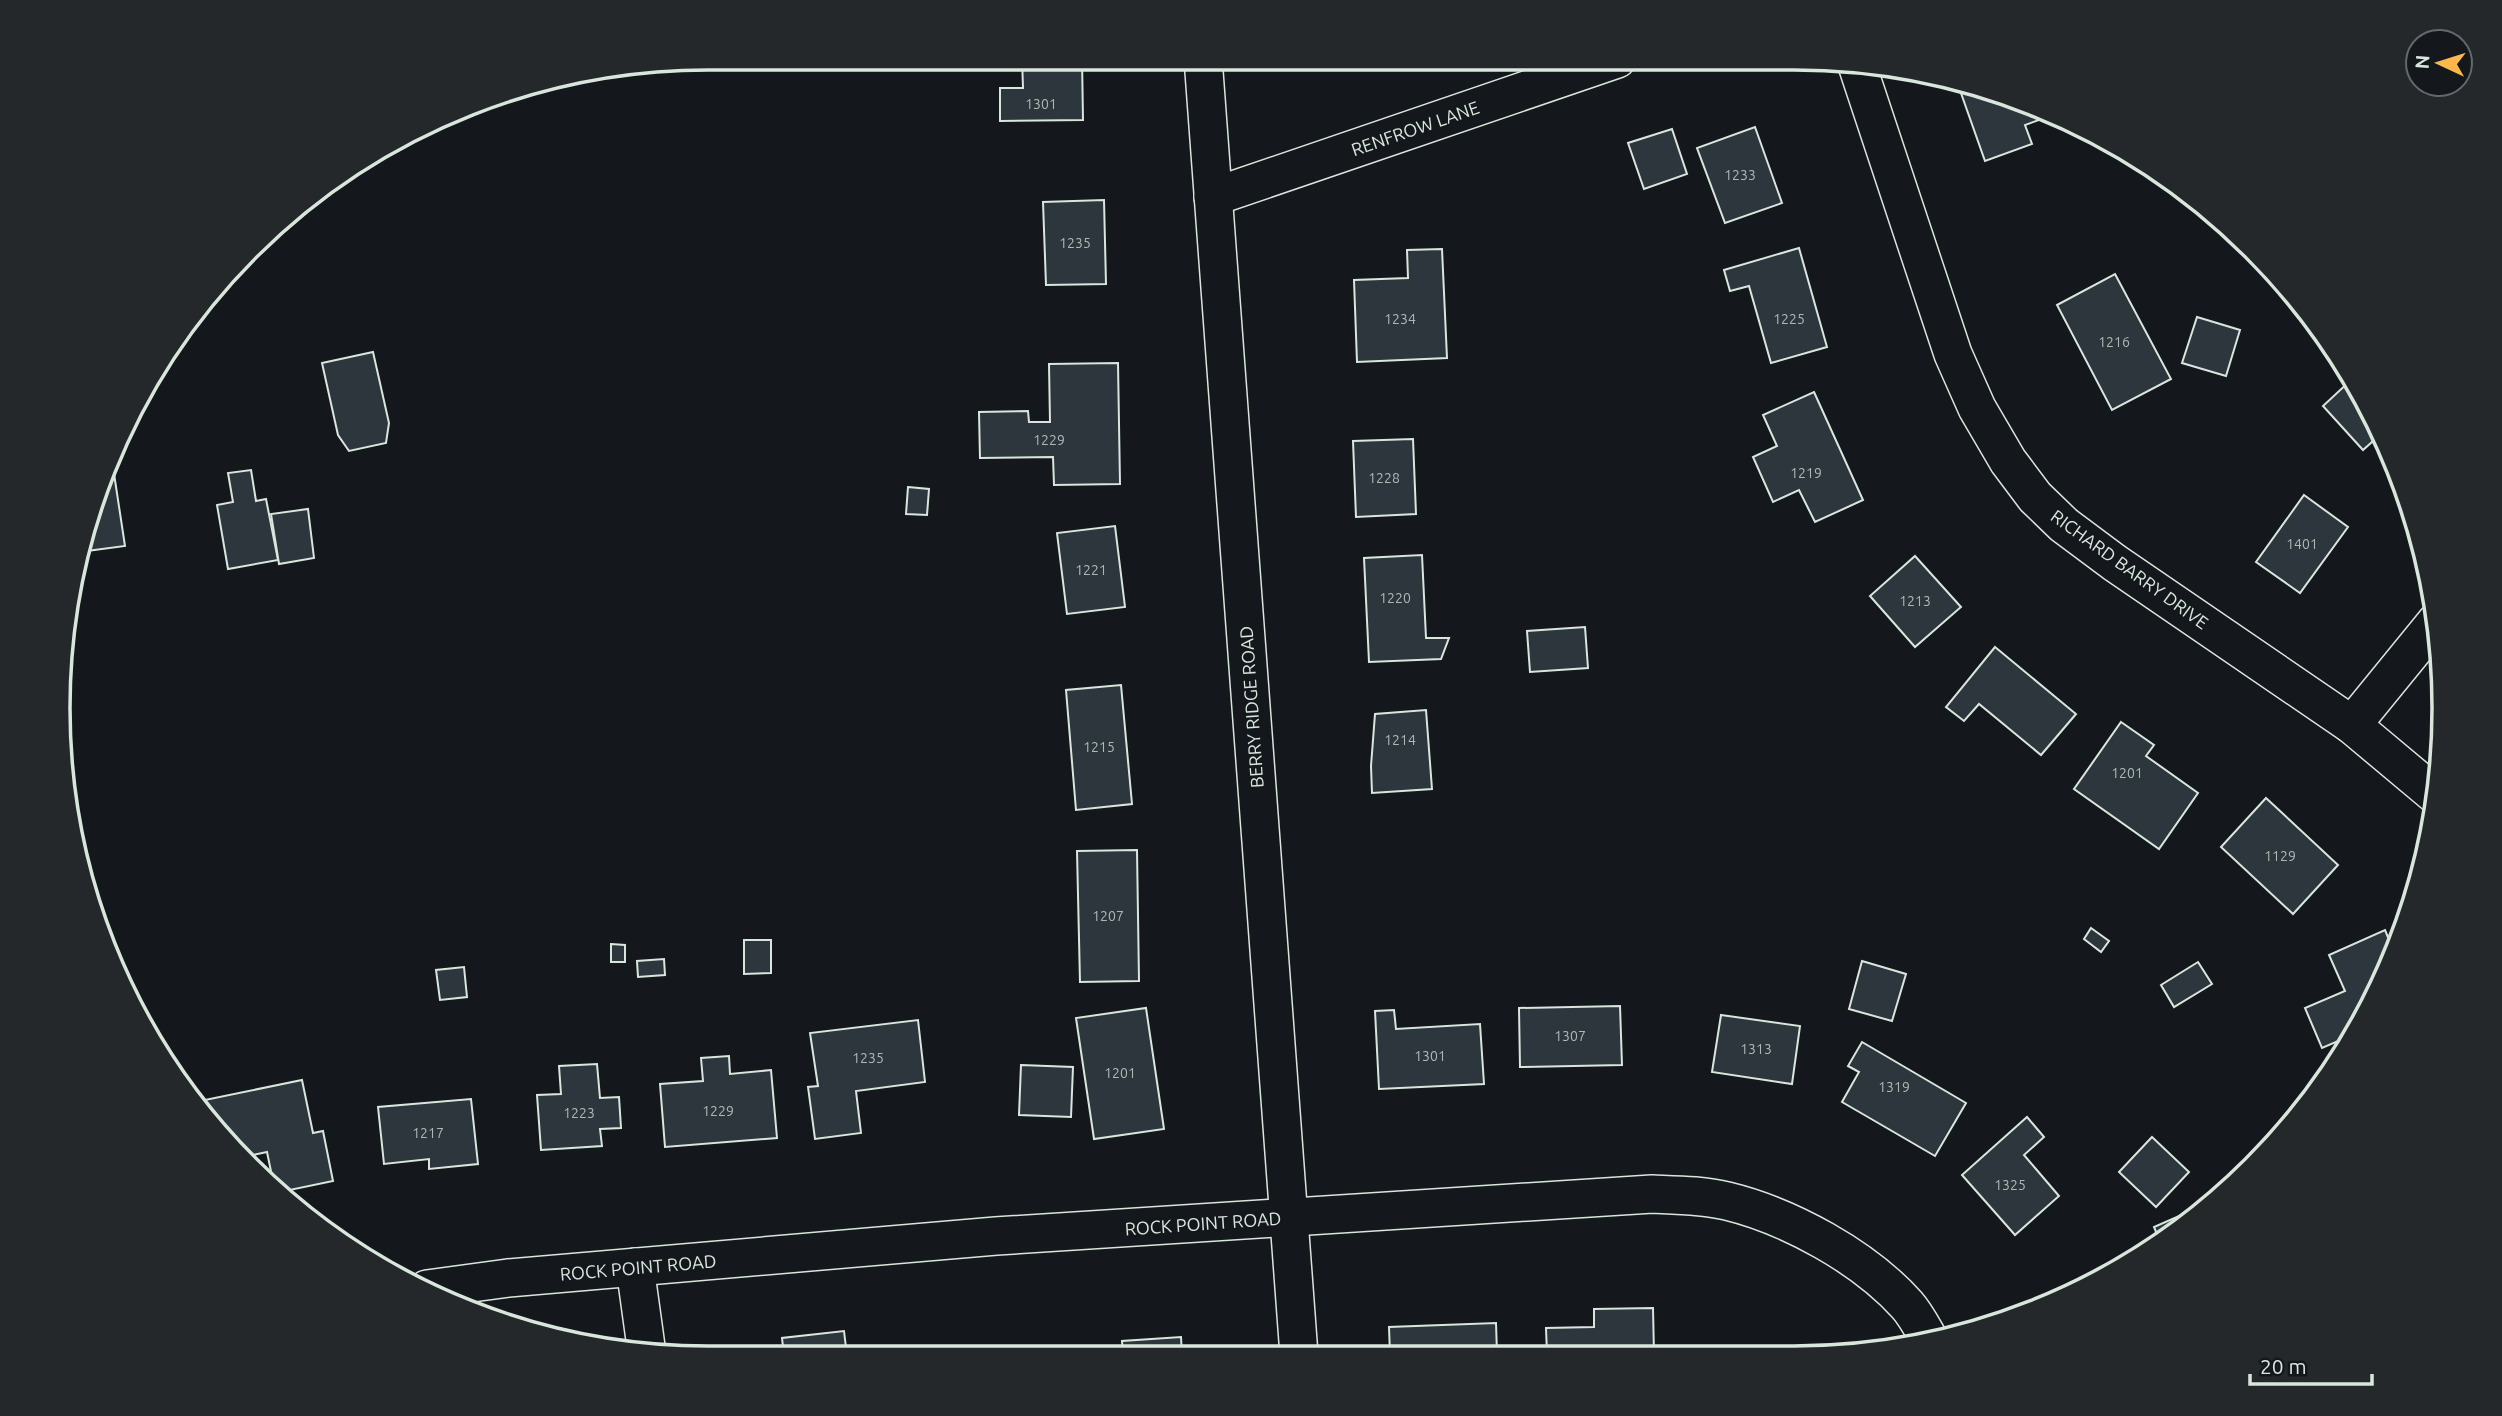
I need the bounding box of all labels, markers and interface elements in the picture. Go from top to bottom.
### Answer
north arrow [2404,28,2474,98]
text: N [2411,54,2434,70]
house number: 1301 [1025,96,1057,112]
street label: RENFROW LANE [1348,97,1482,159]
house number: 1233 [1724,167,1756,183]
house number: 1235 [1059,235,1091,251]
house number: 1234 [1384,311,1416,327]
house number: 1225 [1773,311,1805,327]
house number: 1216 [2098,334,2130,350]
house number: 1229 [1033,432,1065,448]
house number: 1219 [1790,465,1822,481]
house number: 1228 [1368,470,1400,486]
street label: RICHARD BARRY DRIVE [2048,505,2212,633]
house number: 1401 [2286,536,2318,552]
house number: 1221 [1075,562,1107,578]
house number: 1220 [1379,590,1411,606]
house number: 1213 [1899,593,1931,609]
street label: BERRY RIDGE ROAD [1235,625,1267,789]
house number: 1214 [1384,732,1416,748]
house number: 1215 [1083,739,1115,755]
house number: 1201 [2111,765,2143,781]
house number: 1129 [2264,848,2296,864]
house number: 1207 [1092,908,1124,924]
house number: 1307 [1554,1028,1586,1044]
house number: 1313 [1740,1041,1772,1057]
house number: 1301 [1414,1048,1446,1064]
house number: 1235 [852,1050,884,1066]
house number: 1201 [1104,1065,1136,1081]
house number: 1319 [1878,1079,1910,1095]
house number: 1229 [702,1103,734,1119]
house number: 1223 [563,1105,595,1121]
house number: 1217 [412,1125,444,1141]
house number: 1325 [1994,1177,2026,1193]
street label: ROCK POINT ROAD [1124,1208,1282,1238]
street label: ROCK POINT ROAD [559,1250,717,1284]
scale bar [2250,1342,2372,1386]
text: 20 m [2260,1354,2307,1378]

